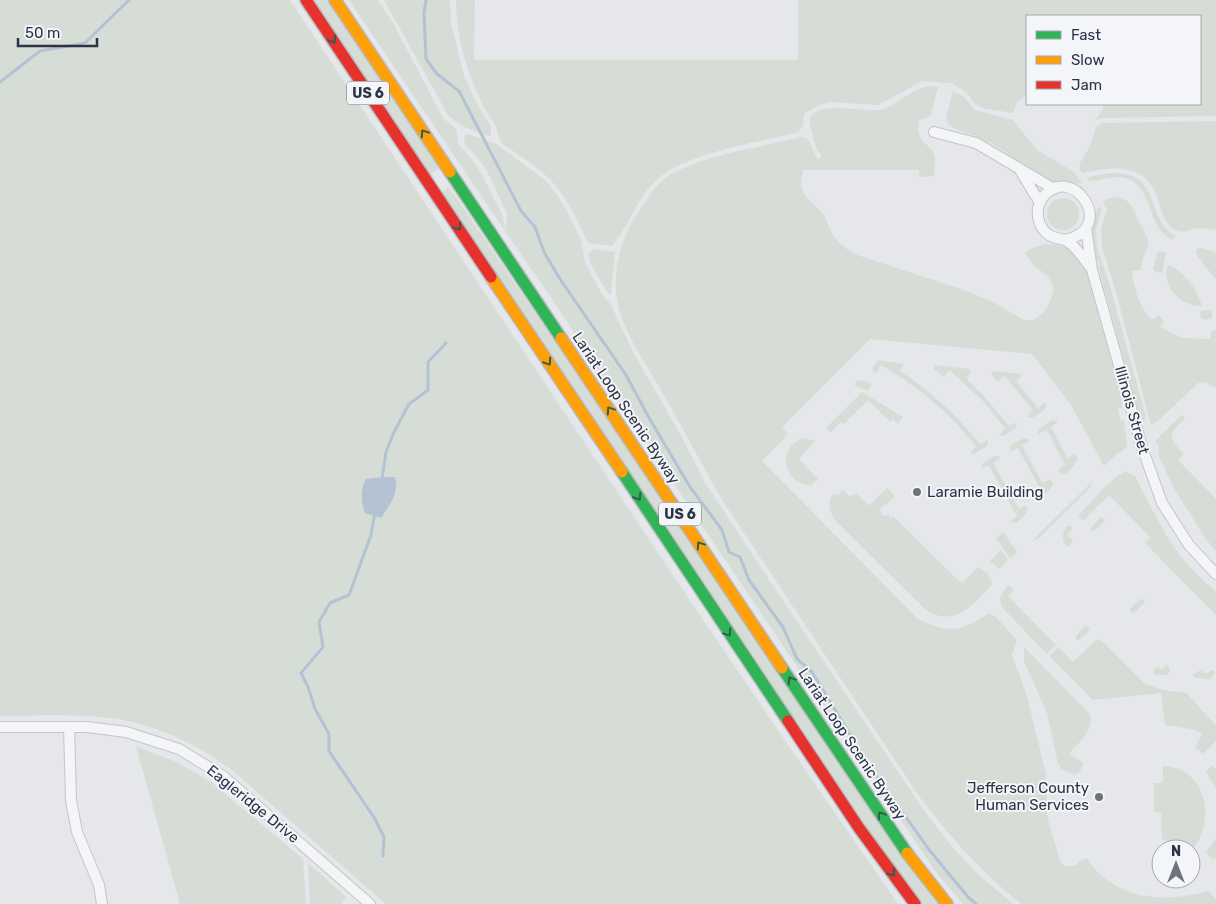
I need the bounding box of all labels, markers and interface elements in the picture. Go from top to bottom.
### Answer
scale bar [18,15,96,47]
legend [1026,15,1201,105]
text: 50 m [25,24,60,42]
text: Fast [1071,26,1101,44]
one-way arrow [327,35,336,44]
text: Slow [1071,51,1104,69]
text: Jam [1071,76,1102,94]
road number: US 6 [347,82,389,105]
one-way arrow [421,129,430,138]
one-way arrow [452,221,461,231]
street label: Lariat Loop Scenic Byway [568,329,684,487]
one-way arrow [542,356,551,366]
street label: Illinois Street [1111,364,1153,456]
one-way arrow [607,406,616,416]
place label: Laramie Building [927,483,1044,501]
marker: Laramie Building [911,486,923,498]
one-way arrow [632,491,641,501]
road number: US 6 [659,502,701,526]
one-way arrow [697,542,706,551]
one-way arrow [722,627,731,636]
street label: Lariat Loop Scenic Byway [794,665,910,823]
one-way arrow [788,677,797,686]
street label: Eagleridge Drive [203,761,303,847]
place label: Jefferson County Human Services [967,779,1089,814]
marker: Jefferson County Human Services [1093,791,1105,803]
one-way arrow [878,812,887,821]
north arrow [1151,839,1201,889]
text: N [1171,843,1181,860]
one-way arrow [886,867,895,877]

